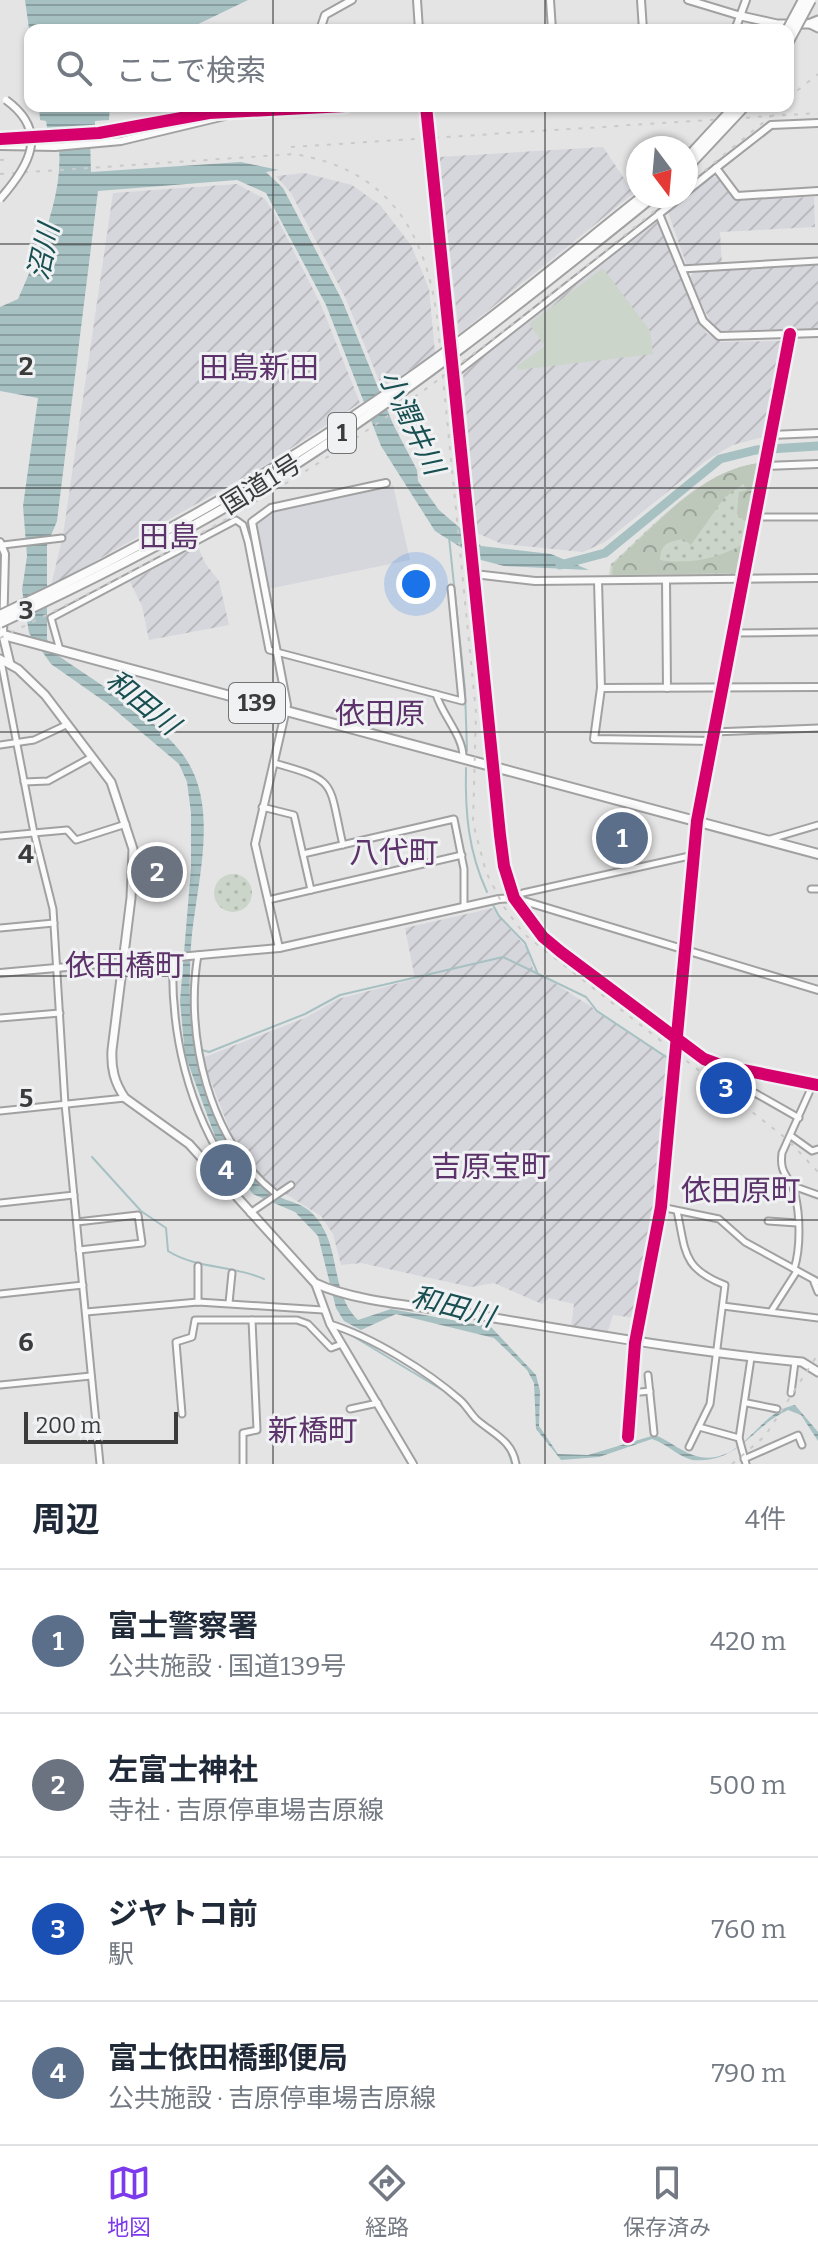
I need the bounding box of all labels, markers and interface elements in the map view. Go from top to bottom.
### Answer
search box [24,24,794,112]
icon: search [52,46,96,90]
text: ここで検索 [116,53,266,89]
north arrow [626,136,698,208]
water label: 沼川 [22,218,66,283]
district label: 田島新田 [199,350,319,386]
text: 2 [19,351,33,382]
water label: 小潤井川 [372,365,452,482]
road number: 1 [328,413,356,453]
street label: 国道1号 [215,448,307,521]
district label: 田島 [139,519,199,555]
your location [396,564,436,604]
text: 3 [19,595,33,626]
water label: 和田川 [100,663,188,744]
road number: 139 [229,683,285,723]
district label: 依田原 [335,696,425,732]
pin: 1 [596,808,648,868]
district label: 八代町 [349,835,439,871]
text: 4 [18,839,34,870]
pin: 2 [131,842,183,902]
district label: 依田橋町 [65,948,185,984]
pin: 3 [700,1058,752,1118]
text: 5 [19,1083,33,1114]
pin: 4 [200,1140,252,1200]
district label: 吉原宝町 [431,1149,551,1185]
district label: 依田原町 [681,1173,801,1209]
water label: 和田川 [408,1280,501,1334]
text: 6 [18,1327,34,1358]
scale bar [24,1408,178,1444]
text: 200 m [36,1412,102,1439]
district label: 新橋町 [268,1413,358,1449]
text: 周辺 [32,1499,100,1540]
text: 4件 [745,1504,786,1535]
text: 富士警察署 [108,1608,258,1644]
text: 1 [52,1626,64,1657]
text: 420 m [710,1626,786,1657]
text: 公共施設 · 国道139号 [108,1651,347,1682]
text: 左富士神社 [108,1752,258,1788]
text: 2 [51,1770,65,1801]
text: 500 m [709,1770,786,1801]
text: 寺社 · 吉原停車場吉原線 [108,1795,384,1826]
text: ジヤトコ前 [108,1896,258,1932]
text: 3 [51,1914,65,1945]
text: 760 m [711,1914,786,1945]
text: 駅 [108,1939,134,1970]
text: 富士依田橋郵便局 [108,2040,348,2076]
text: 4 [50,2058,66,2089]
text: 790 m [711,2058,786,2089]
text: 公共施設 · 吉原停車場吉原線 [108,2083,436,2114]
tab: 地図 [107,2161,151,2241]
tab: 経路 [365,2161,409,2241]
tab: 保存済み [623,2161,711,2241]

